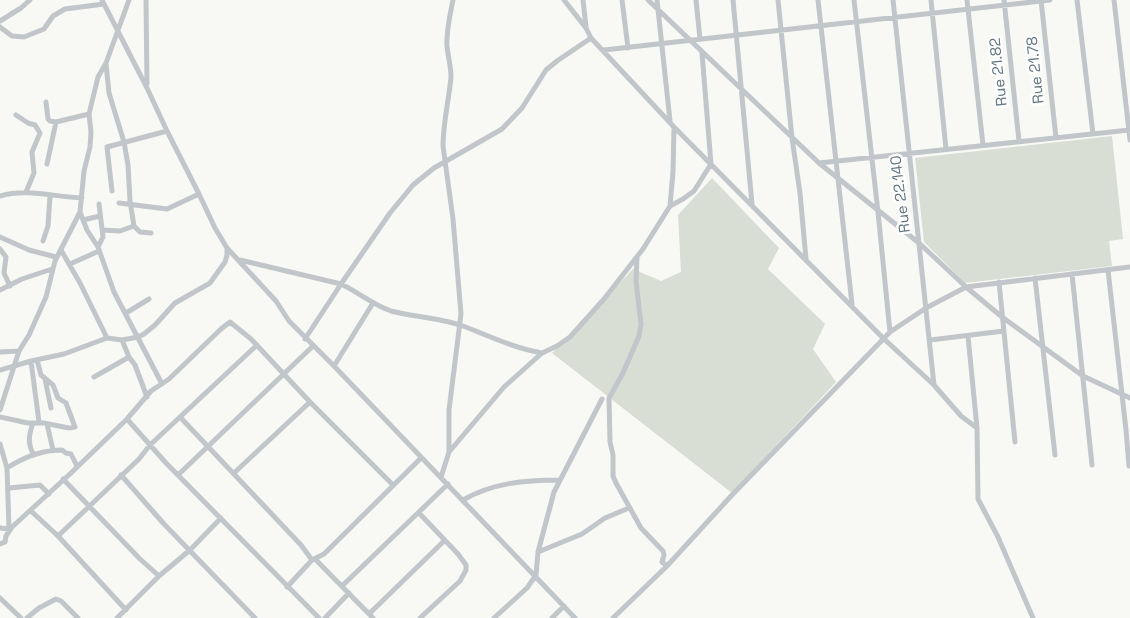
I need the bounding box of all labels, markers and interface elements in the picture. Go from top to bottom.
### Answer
street label: Rue 21.78 [1024,35,1048,105]
street label: Rue 21.82 [986,37,1012,107]
street label: Rue 22.140 [887,154,915,234]

